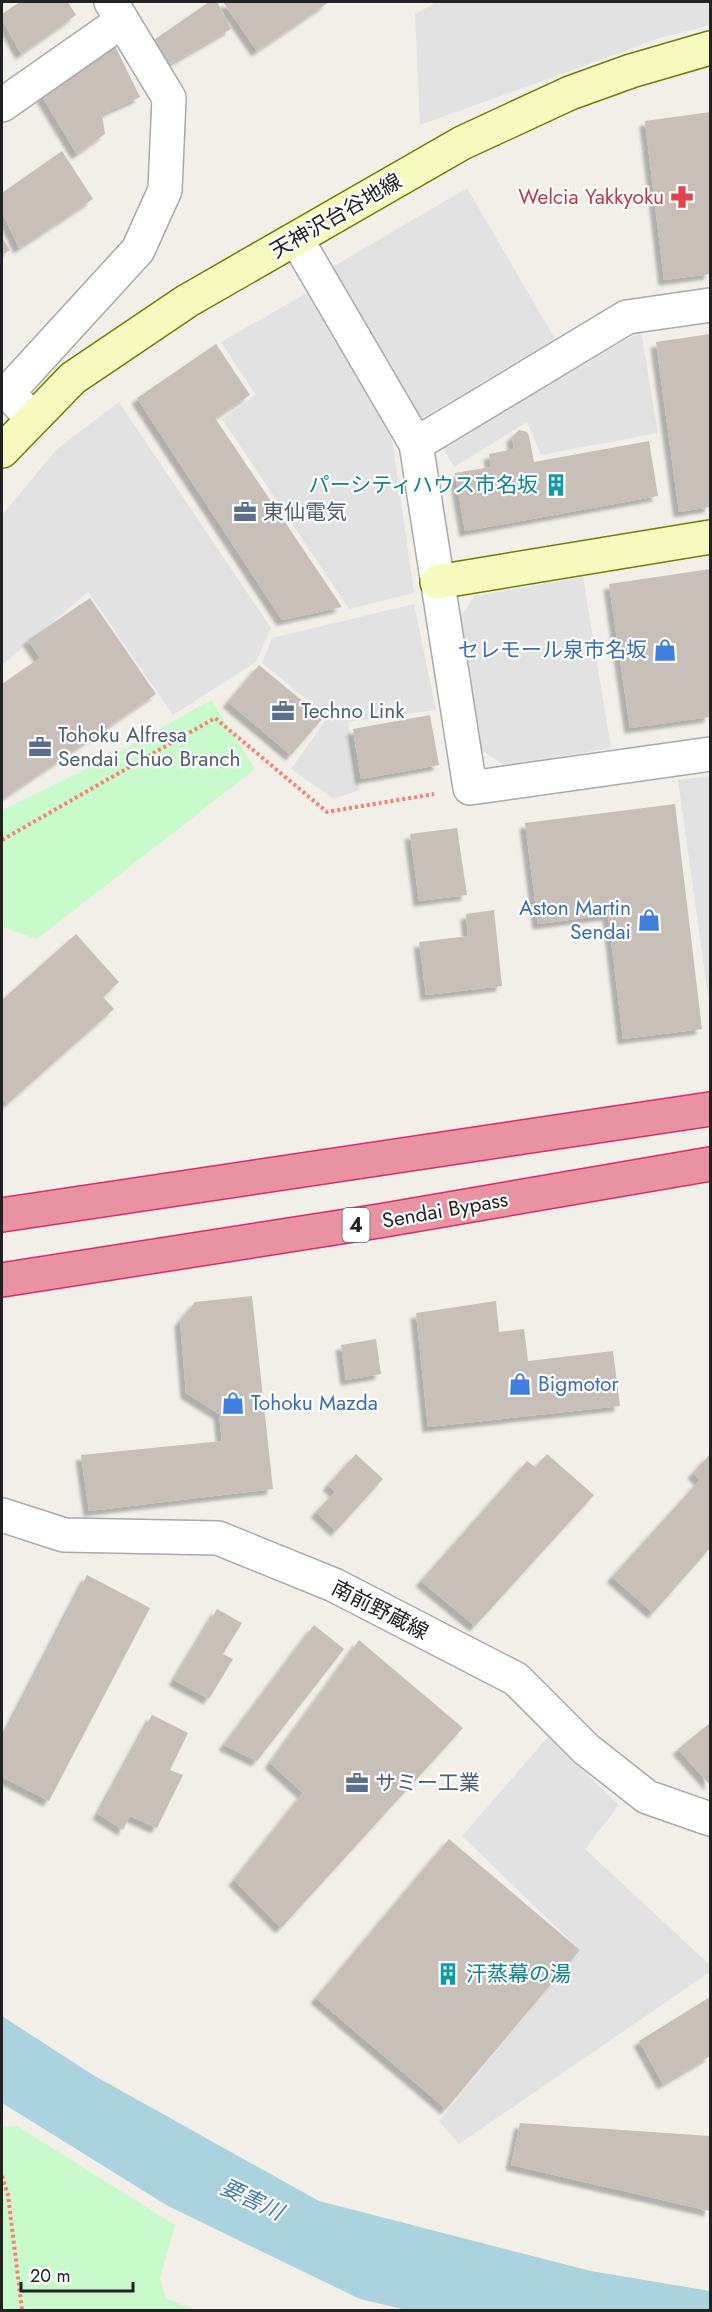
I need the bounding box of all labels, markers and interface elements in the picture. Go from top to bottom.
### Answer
street label: 天神沢台谷地線 [265,166,407,266]
place label: Welcia Yakkyoku [518,182,664,212]
pharmacy icon: Welcia Yakkyoku [669,184,695,210]
place label: パーシティハウス市名坂 [309,470,538,500]
building icon: パーシティハウス市名坂 [543,472,569,498]
place label: 東仙電気 [263,497,347,527]
office icon: 東仙電気 [232,499,258,525]
place label: セレモール泉市名坂 [458,635,647,665]
shop icon: セレモール泉市名坂 [652,637,678,663]
place label: Techno Link [301,696,405,726]
office icon: Techno Link [270,698,296,724]
place label: Tohoku Alfresa Sendai Chuo Branch [58,720,241,774]
office icon: Tohoku Alfresa Sendai Chuo Branch [27,734,53,760]
place label: Aston Martin Sendai [519,893,631,947]
shop icon: Aston Martin Sendai [636,907,662,933]
street label: Sendai Bypass [380,1184,510,1236]
road number: 4 [342,1208,370,1242]
place label: Bigmotor [538,1369,619,1399]
shop icon: Bigmotor [507,1371,533,1397]
place label: Tohoku Mazda [251,1388,378,1418]
shop icon: Tohoku Mazda [220,1390,246,1416]
street label: 南前野蔵線 [326,1573,434,1647]
place label: サミー工業 [375,1768,480,1798]
office icon: サミー工業 [344,1770,370,1796]
place label: 汗蒸幕の湯 [466,1959,571,1989]
building icon: 汗蒸幕の湯 [435,1961,461,1987]
water label: 要害川 [215,2171,290,2228]
scale bar [21,2255,134,2293]
text: 20 m [30,2263,70,2289]

